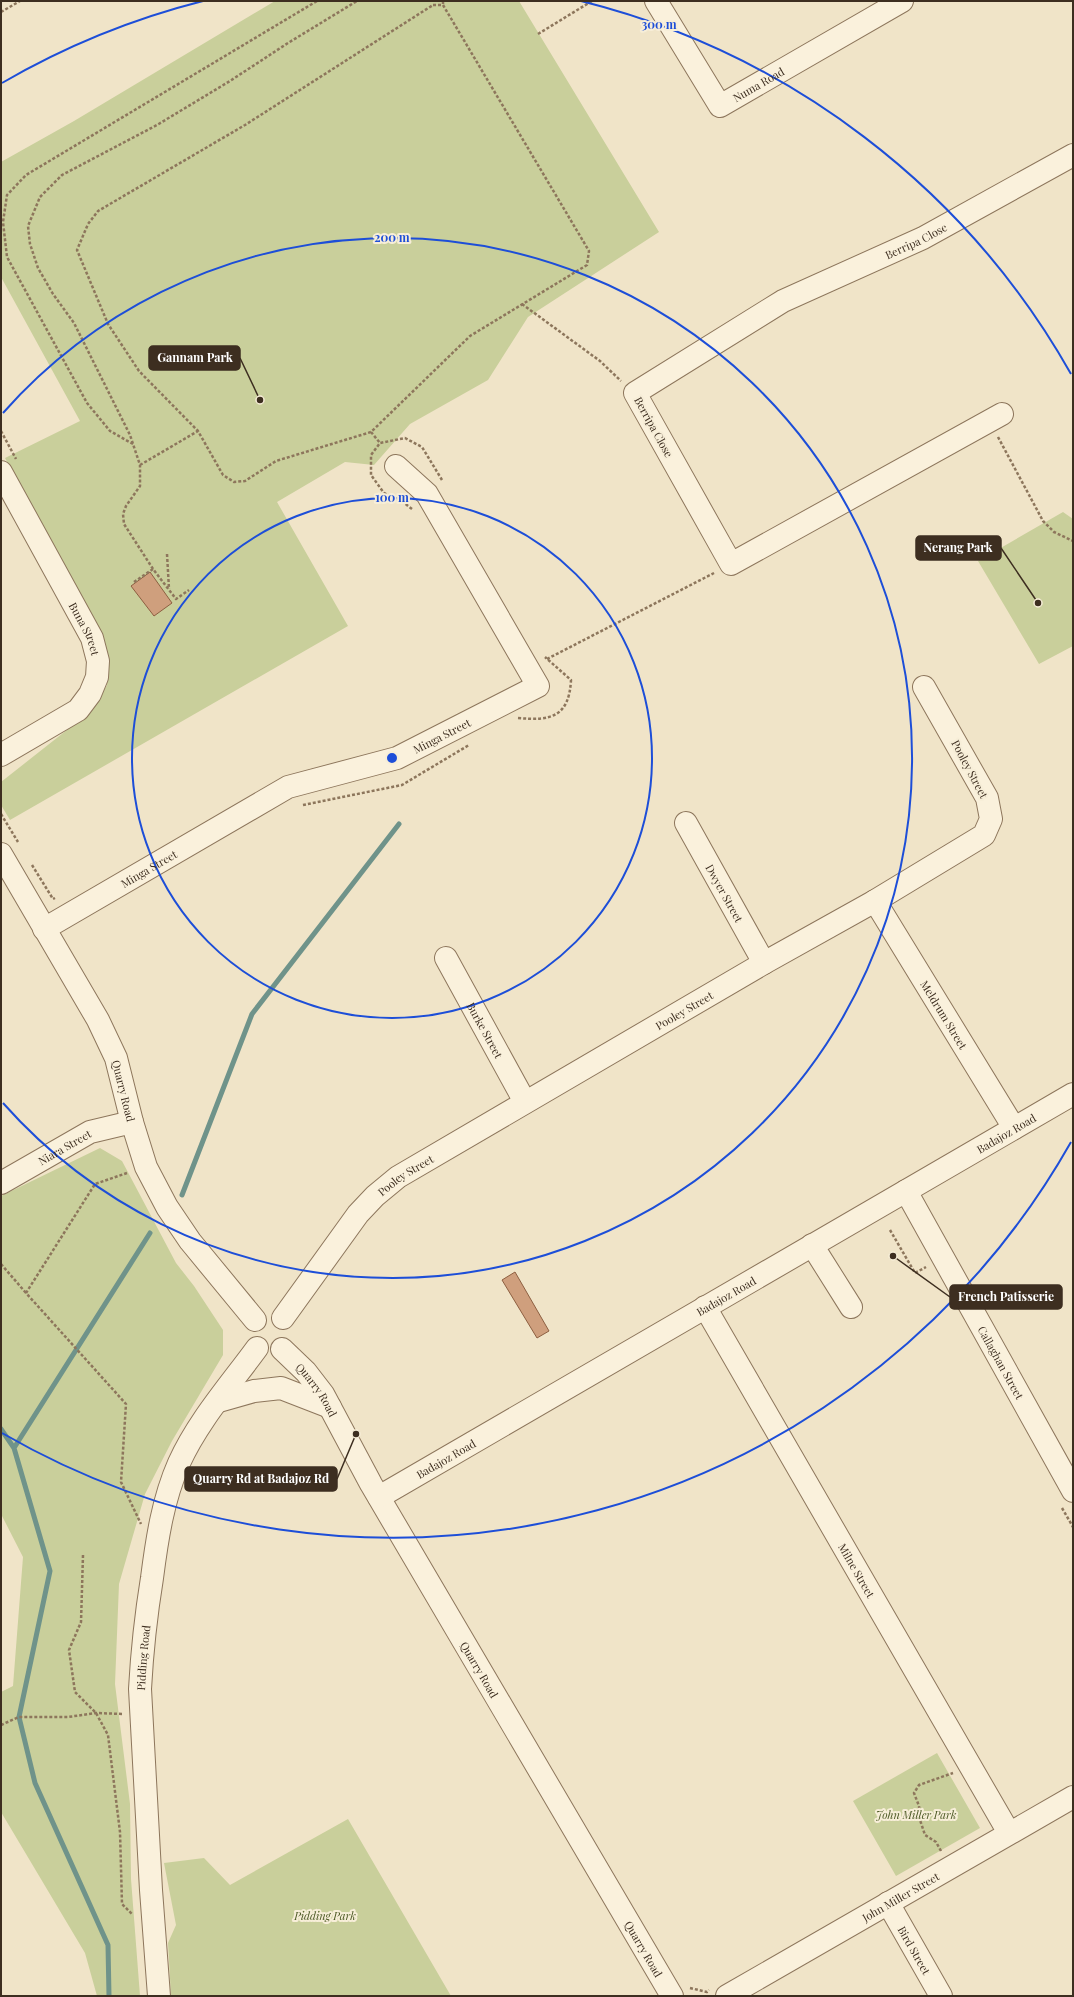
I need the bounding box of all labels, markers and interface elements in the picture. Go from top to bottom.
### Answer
text: 300 m [642,16,677,32]
street label: Numa Road [730,63,787,105]
street label: Berripa Close [882,219,950,262]
text: 200 m [374,229,410,245]
callout: Gannam Park [149,346,240,370]
text: Gannam Park [157,349,234,365]
street label: Berripa Close [631,394,677,460]
text: 100 m [375,489,409,505]
callout: Nerang Park [916,536,1001,560]
text: Nerang Park [923,539,993,555]
street label: Buna Street [66,599,104,657]
street label: Minga Street [410,714,473,756]
street label: Pooley Street [948,737,992,801]
centre of rings [385,751,399,765]
street label: Minga Street [118,846,180,890]
street label: Dwyer Street [703,861,747,925]
street label: Meldrum Street [918,977,971,1052]
street label: Pooley Street [652,987,716,1033]
street label: Burke Street [464,999,507,1061]
street label: Quarry Road [109,1058,139,1124]
street label: Badajoz Road [974,1110,1039,1156]
street label: Niara Street [35,1125,94,1168]
street label: Pooley Street [374,1151,436,1199]
street label: Badajoz Road [693,1272,759,1319]
callout: French Patisserie [950,1285,1062,1309]
text: French Patisserie [958,1288,1054,1304]
street label: Callaghan Street [975,1323,1028,1402]
street label: Quarry Road [293,1359,341,1420]
street label: Badajoz Road [413,1435,479,1481]
callout: Quarry Rd at Badajoz Rd [185,1467,337,1491]
text: Quarry Rd at Badajoz Rd [193,1470,329,1486]
street label: Milne Street [835,1540,879,1600]
street label: Pidding Road [132,1624,153,1691]
street label: Quarry Road [458,1638,503,1701]
park label: John Miller Park [876,1807,957,1822]
street label: John Miller Street [858,1868,942,1925]
park label: Pidding Park [293,1908,356,1923]
street label: Quarry Road [622,1918,667,1980]
street label: Bird Street [895,1923,935,1977]

